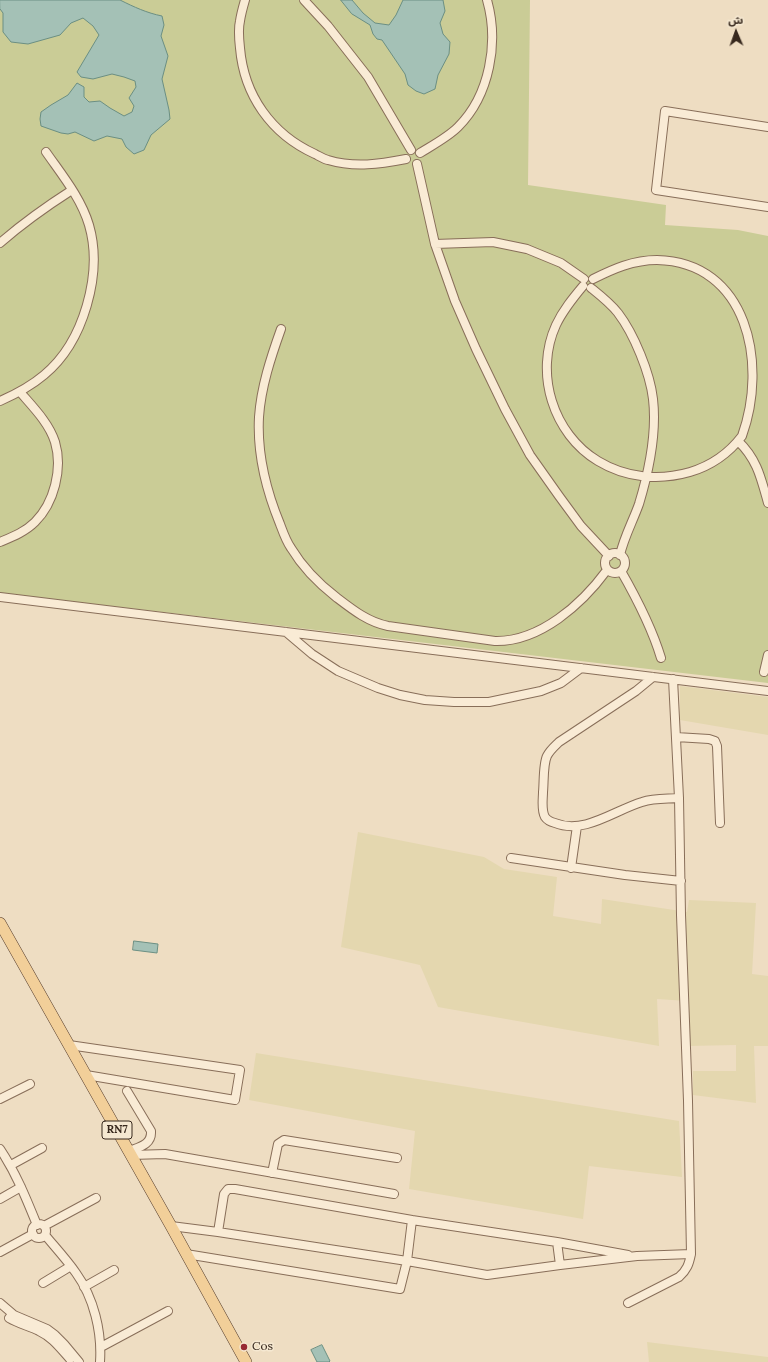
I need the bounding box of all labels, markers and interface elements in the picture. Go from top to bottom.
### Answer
north arrow [716,12,756,52]
text: ش [728,13,743,27]
road number: RN7 [102,1121,132,1139]
place label: Cos [252,1340,273,1354]
marker: Cos [239,1342,249,1352]

